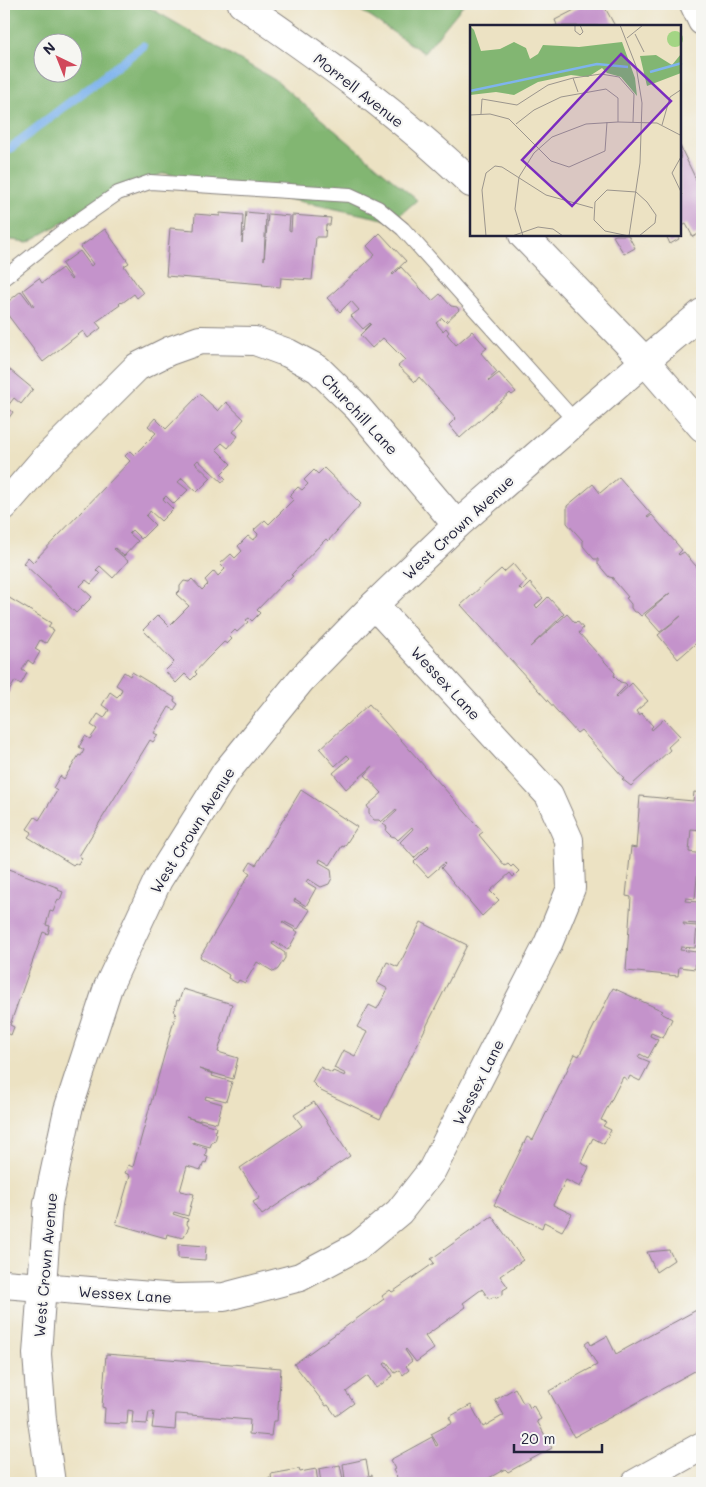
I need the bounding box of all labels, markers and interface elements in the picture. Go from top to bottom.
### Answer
inset map [470,25,681,236]
north arrow [32,32,82,82]
text: N [38,38,59,59]
street label: Morrell Avenue [310,48,408,132]
street label: Churchill Lane [317,369,403,459]
street label: West Crown Avenue [398,470,518,584]
street label: Wessex Lane [407,642,485,724]
street label: West Crown Avenue [145,763,239,897]
street label: Wessex Lane [448,1036,508,1128]
street label: West Crown Avenue [29,1192,61,1338]
street label: Wessex Lane [78,1281,172,1307]
scale bar [514,1422,601,1454]
text: 20 m [521,1428,555,1448]

